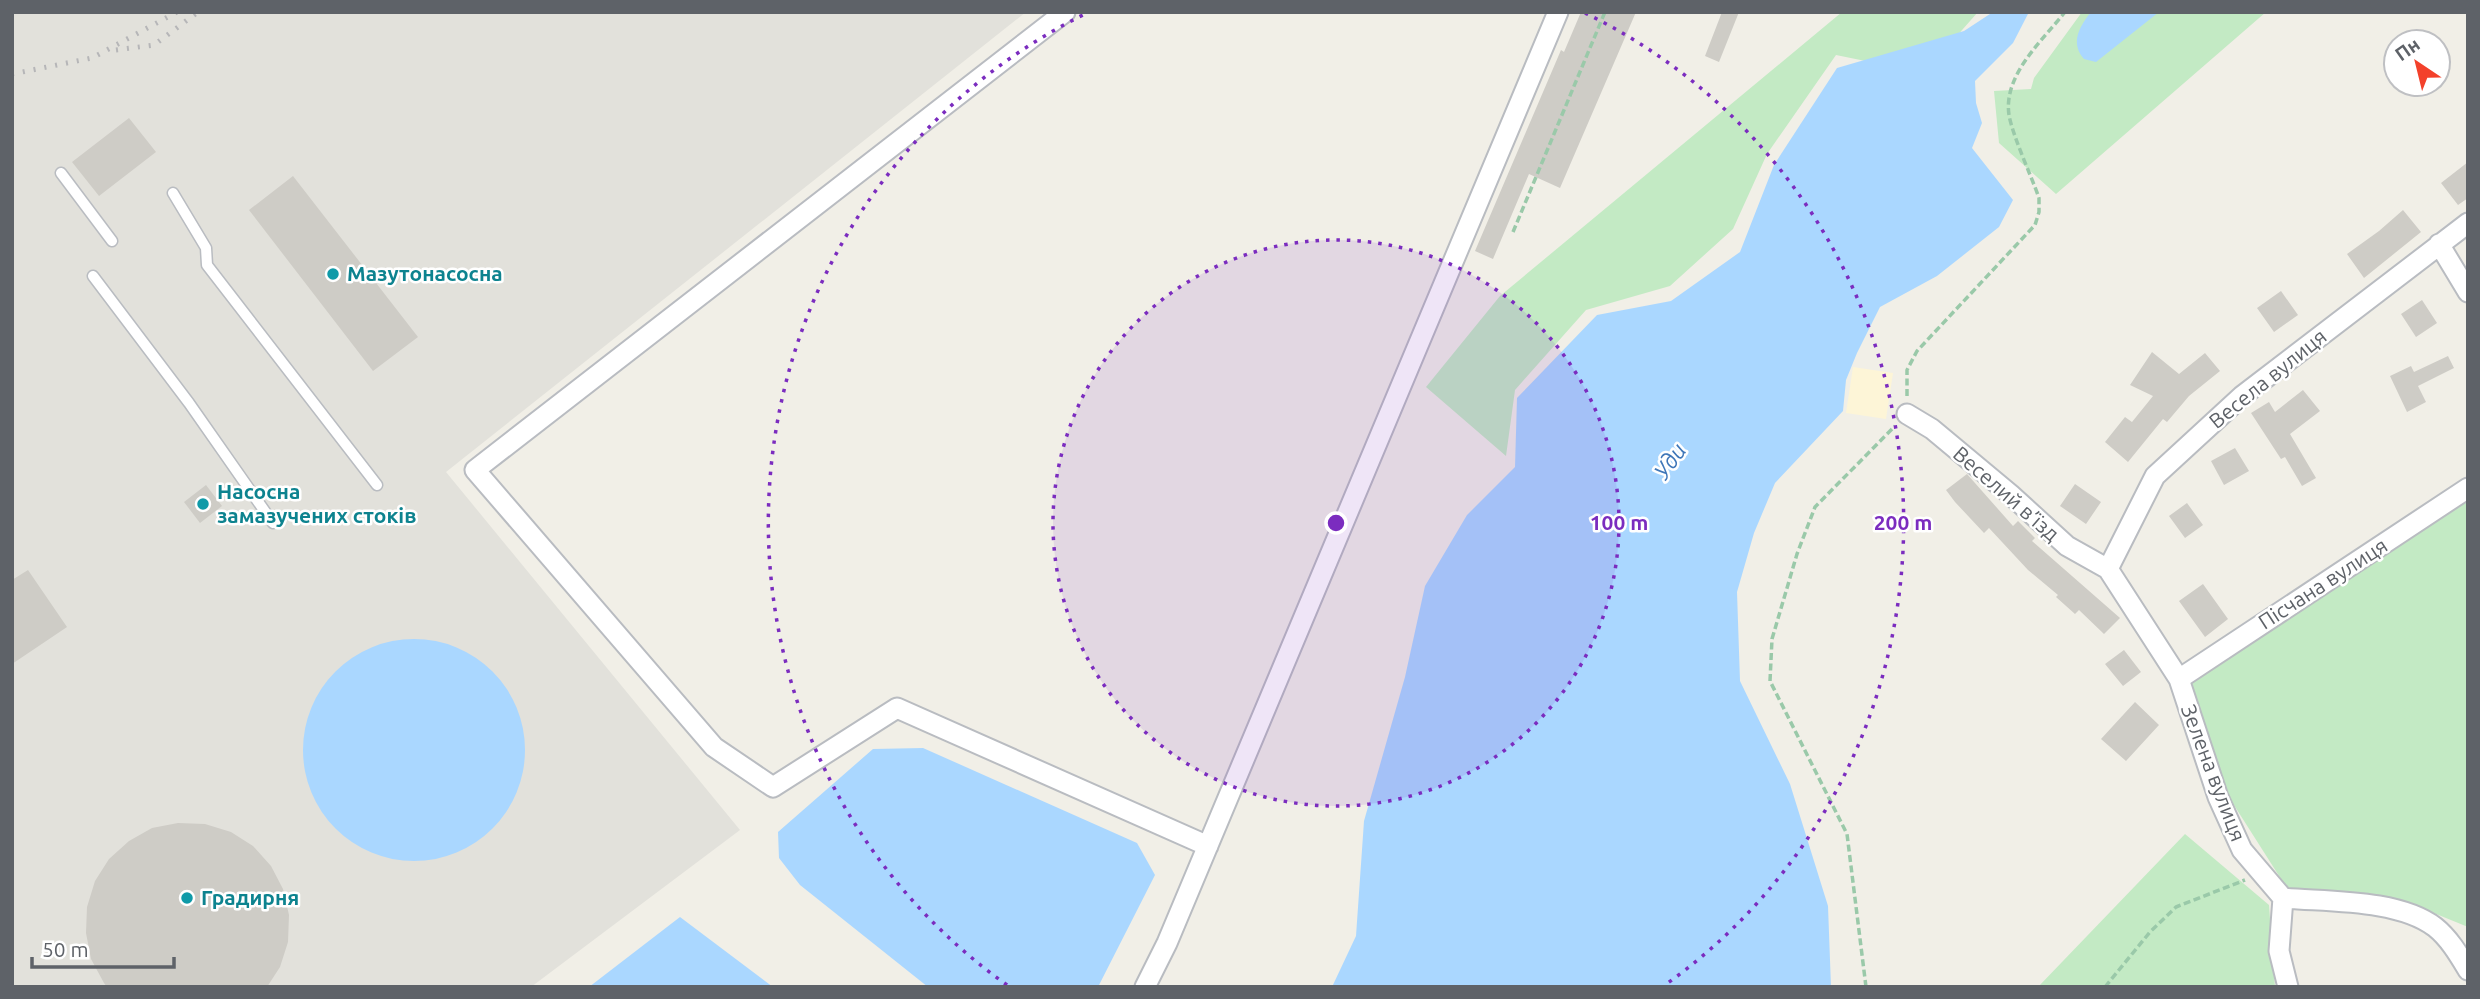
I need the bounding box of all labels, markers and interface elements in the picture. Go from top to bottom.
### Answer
north arrow [2382,28,2452,98]
text: Пн [2391,33,2424,65]
place label: Мазутонасосна [347,261,503,285]
marker: Мазутонасосна [325,266,341,282]
street label: Весела вулиця [2204,324,2331,433]
water label: Уди [1648,438,1691,484]
street label: Веселий в’їзд [1949,441,2064,546]
place label: Насосна замазучених стоків [217,479,417,527]
marker: Насосна замазучених стоків [195,496,211,512]
text: 100 m [1590,510,1648,534]
text: 200 m [1874,510,1932,534]
centre of rings [1324,511,1348,535]
street label: Пісчана вулиця [2254,533,2391,634]
street label: Зелена вулиця [2177,701,2251,844]
place label: Градирня [201,885,299,909]
marker: Градирня [179,890,195,906]
scale bar [32,926,173,970]
text: 50 m [42,937,89,961]

